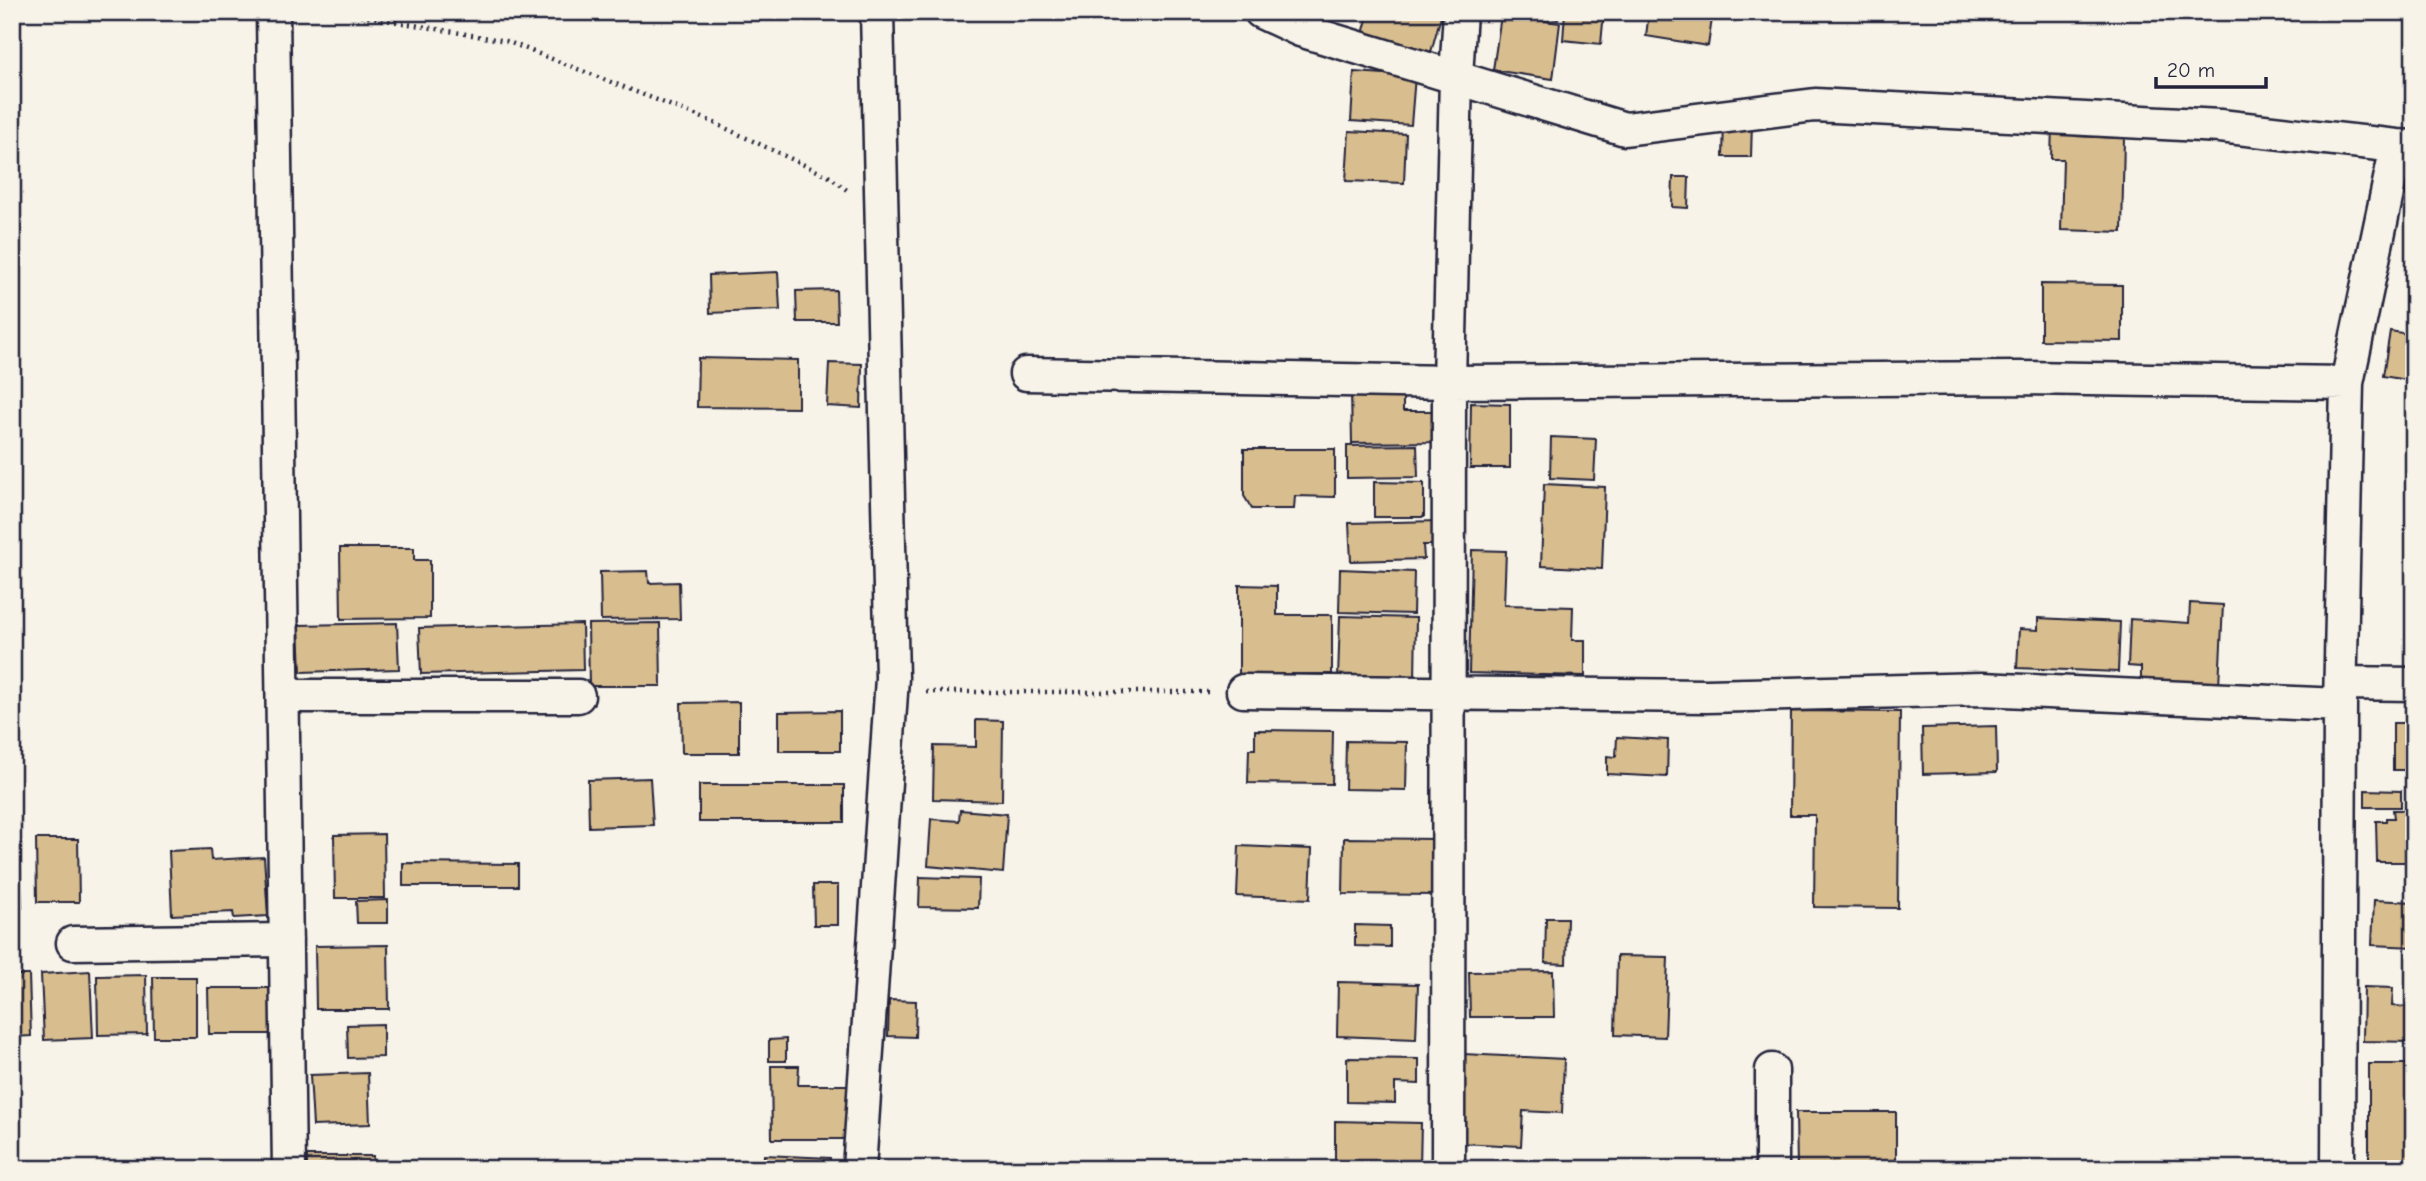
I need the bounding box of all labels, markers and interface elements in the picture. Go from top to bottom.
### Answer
scale bar [2156,46,2267,90]
text: 20 m [2167,58,2215,82]

